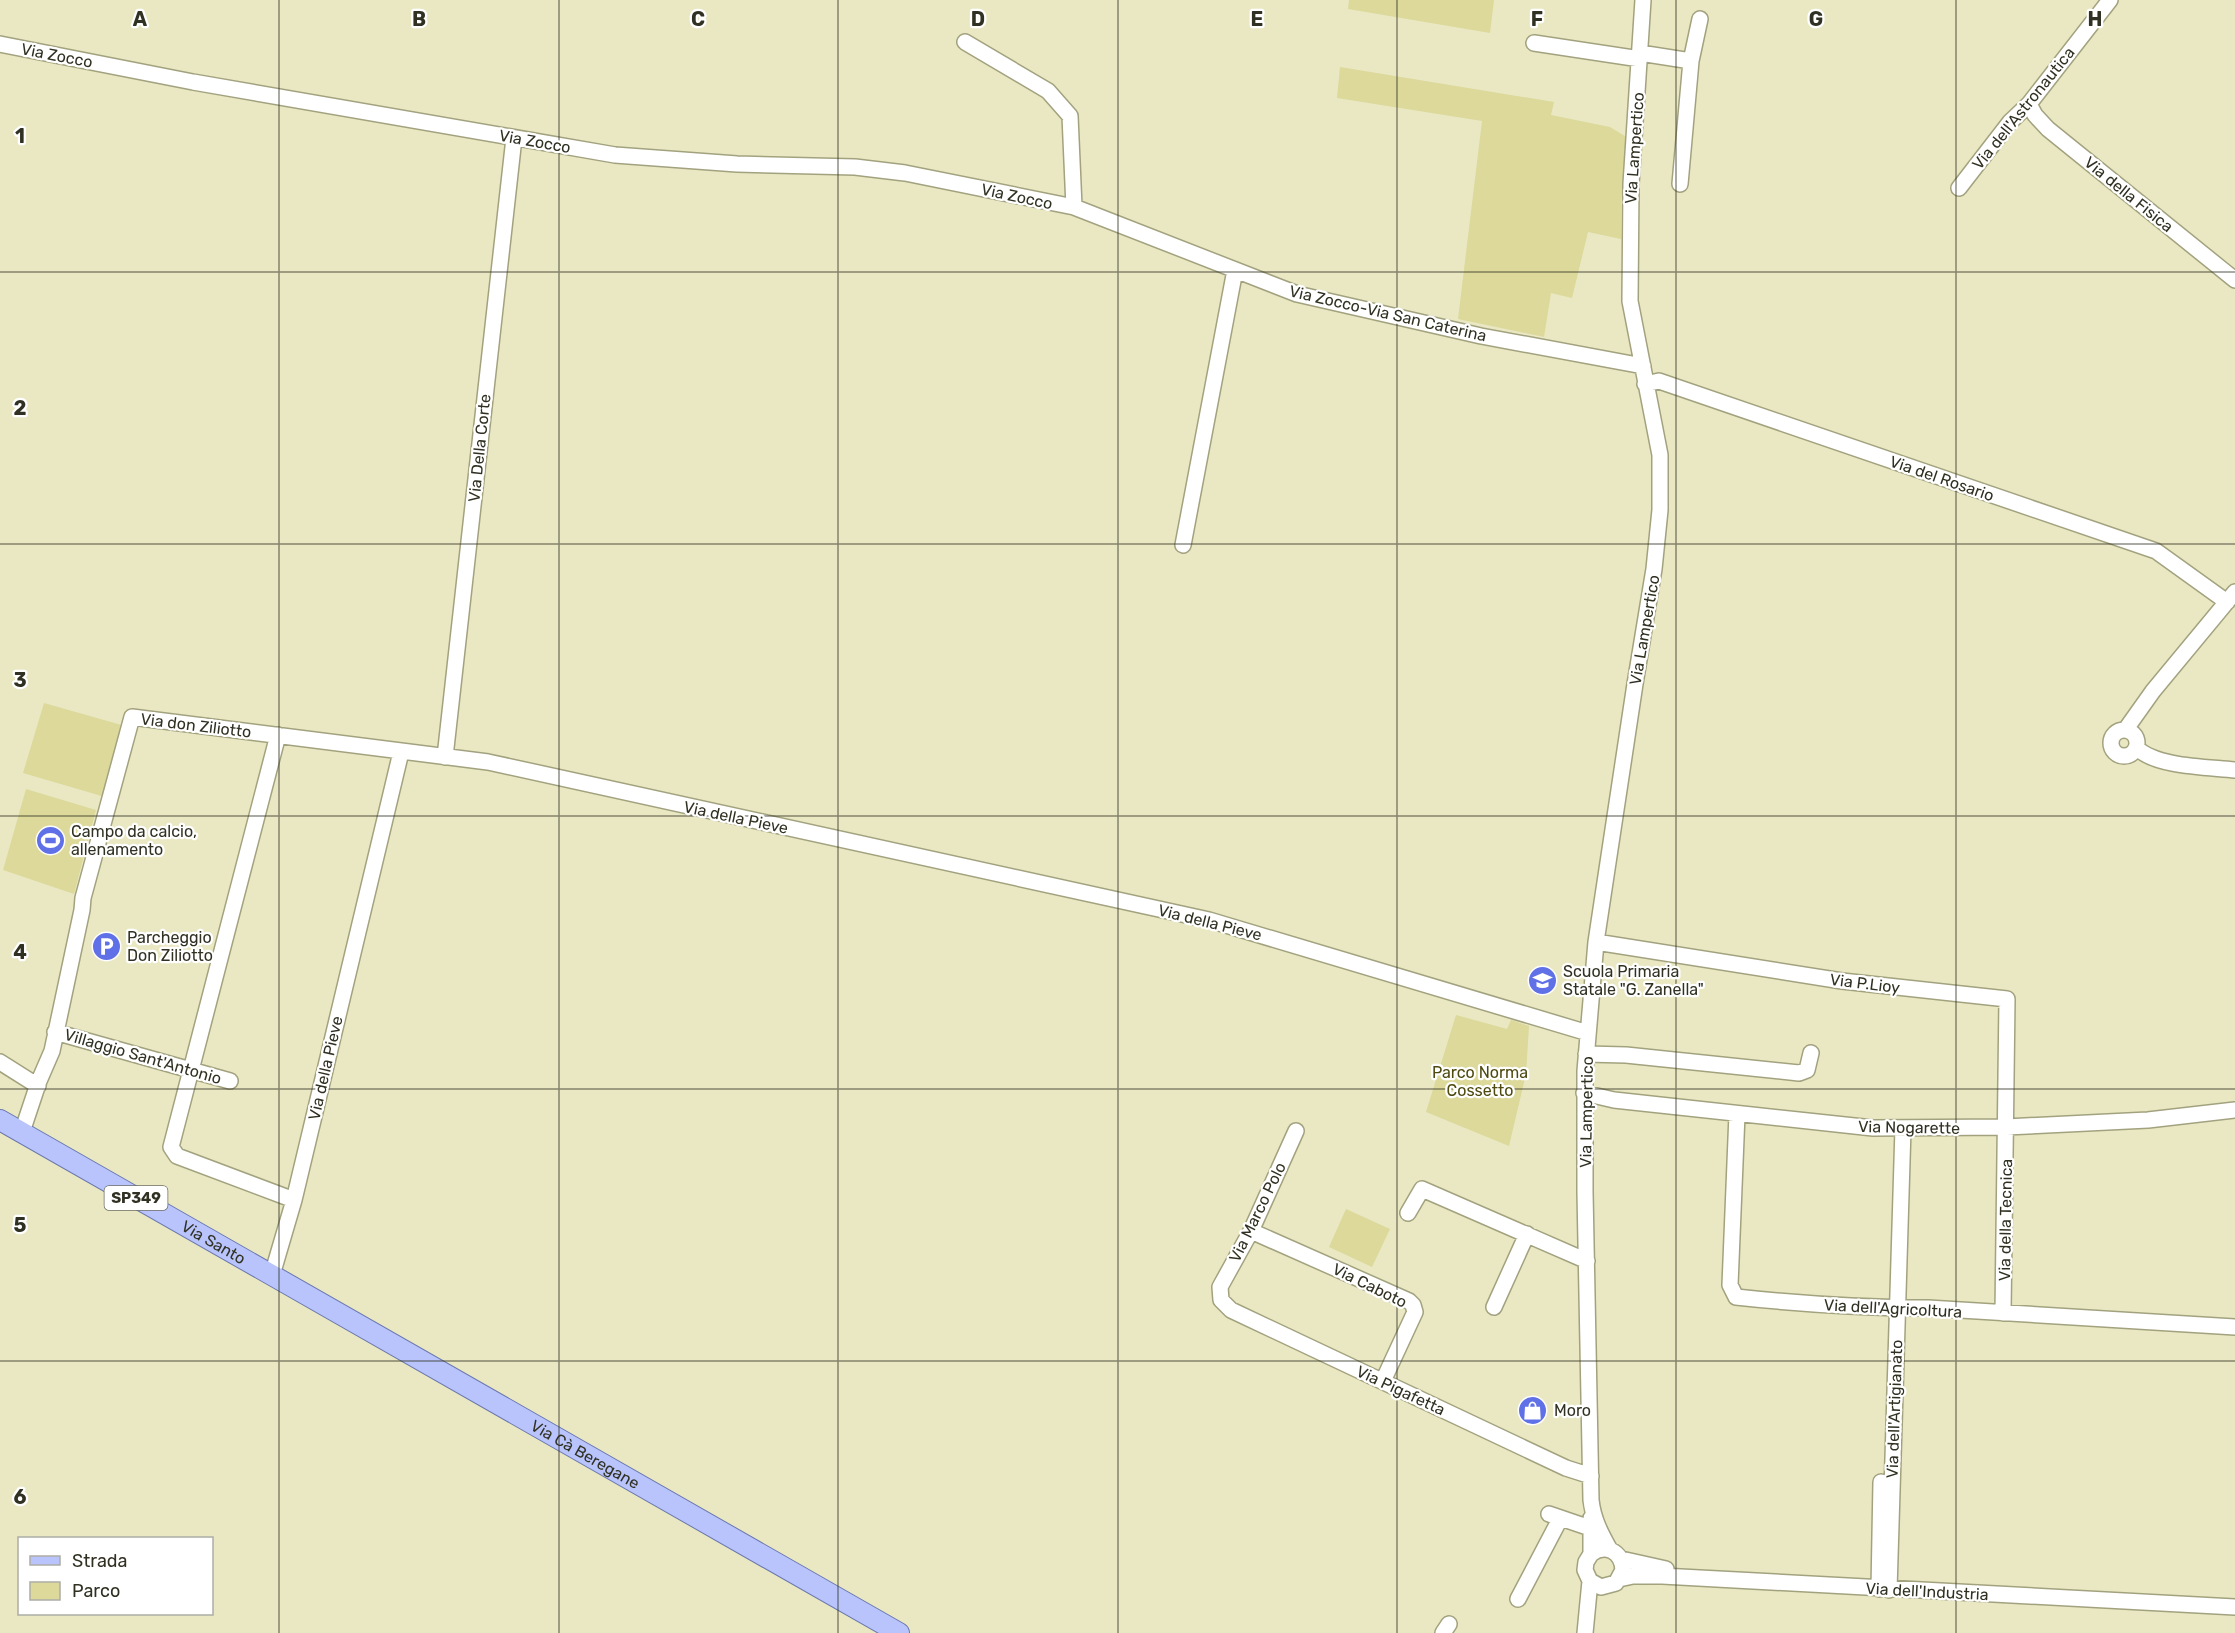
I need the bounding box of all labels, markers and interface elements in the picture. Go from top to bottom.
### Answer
text: A [133,7,148,31]
text: B [412,7,426,31]
text: C [691,7,705,31]
text: D [971,7,985,31]
text: E [1251,7,1263,31]
text: F [1531,7,1543,31]
text: G [1809,7,1823,31]
text: H [2088,7,2102,31]
street label: Via Zocco [20,39,94,72]
street label: Via dell'Astronautica [1968,43,2079,173]
street label: Via Lampertico [1621,92,1648,204]
text: 1 [15,124,25,148]
street label: Via Zocco [498,126,572,157]
street label: Via della Fisica [2080,153,2177,236]
street label: Via Zocco [979,180,1054,213]
street label: Via Zocco-Via San Caterina [1287,282,1488,345]
street label: Via Della Corte [464,393,495,503]
text: 2 [14,396,27,420]
street label: Via del Rosario [1887,452,1996,505]
street label: Via Lampertico [1625,573,1664,687]
text: 3 [13,668,27,692]
street label: Via don Ziliotto [139,709,252,742]
street label: Via della Pieve [682,797,790,838]
place label: Campo da calcio, allenamento [71,822,197,859]
sports icon: Campo da calcio, allenamento [34,824,66,856]
street label: Via della Pieve [1156,900,1264,945]
place label: Parcheggio Don Ziliotto [127,928,213,965]
parking icon: Parcheggio Don Ziliotto [90,930,122,962]
text: 4 [13,940,27,964]
place label: Scuola Primaria Statale "G. Zanella" [1563,962,1704,999]
school or university icon: Scuola Primaria Statale "G. Zanella" [1526,964,1558,996]
street label: Via P.Lioy [1829,970,1901,997]
street label: Via della Pieve [304,1014,347,1122]
street label: Villaggio Sant'Antonio [62,1025,224,1088]
street label: Via Lampertico [1576,1056,1597,1168]
park label: Parco Norma Cossetto [1432,1063,1528,1100]
street label: Via Nogarette [1858,1117,1960,1138]
street label: Via Marco Polo [1225,1159,1290,1265]
street label: Via della Tecnica [1995,1159,2016,1281]
road number: SP349 [104,1186,168,1210]
text: 5 [14,1213,27,1237]
street label: Via Santo [178,1217,249,1268]
street label: Via Caboto [1329,1259,1410,1312]
street label: Via dell'Agricoltura [1823,1295,1963,1322]
street label: Via dell'Artigianato [1883,1339,1906,1479]
street label: Via Pigafetta [1353,1362,1448,1419]
shop icon: Moro [1517,1394,1549,1426]
place label: Moro [1554,1401,1591,1420]
street label: Via Cà Beregane [527,1416,643,1493]
text: 6 [13,1485,27,1509]
legend [18,1537,213,1615]
text: Strada [72,1550,128,1572]
street label: Via dell'Industria [1865,1579,1989,1604]
text: Parco [72,1580,120,1602]

